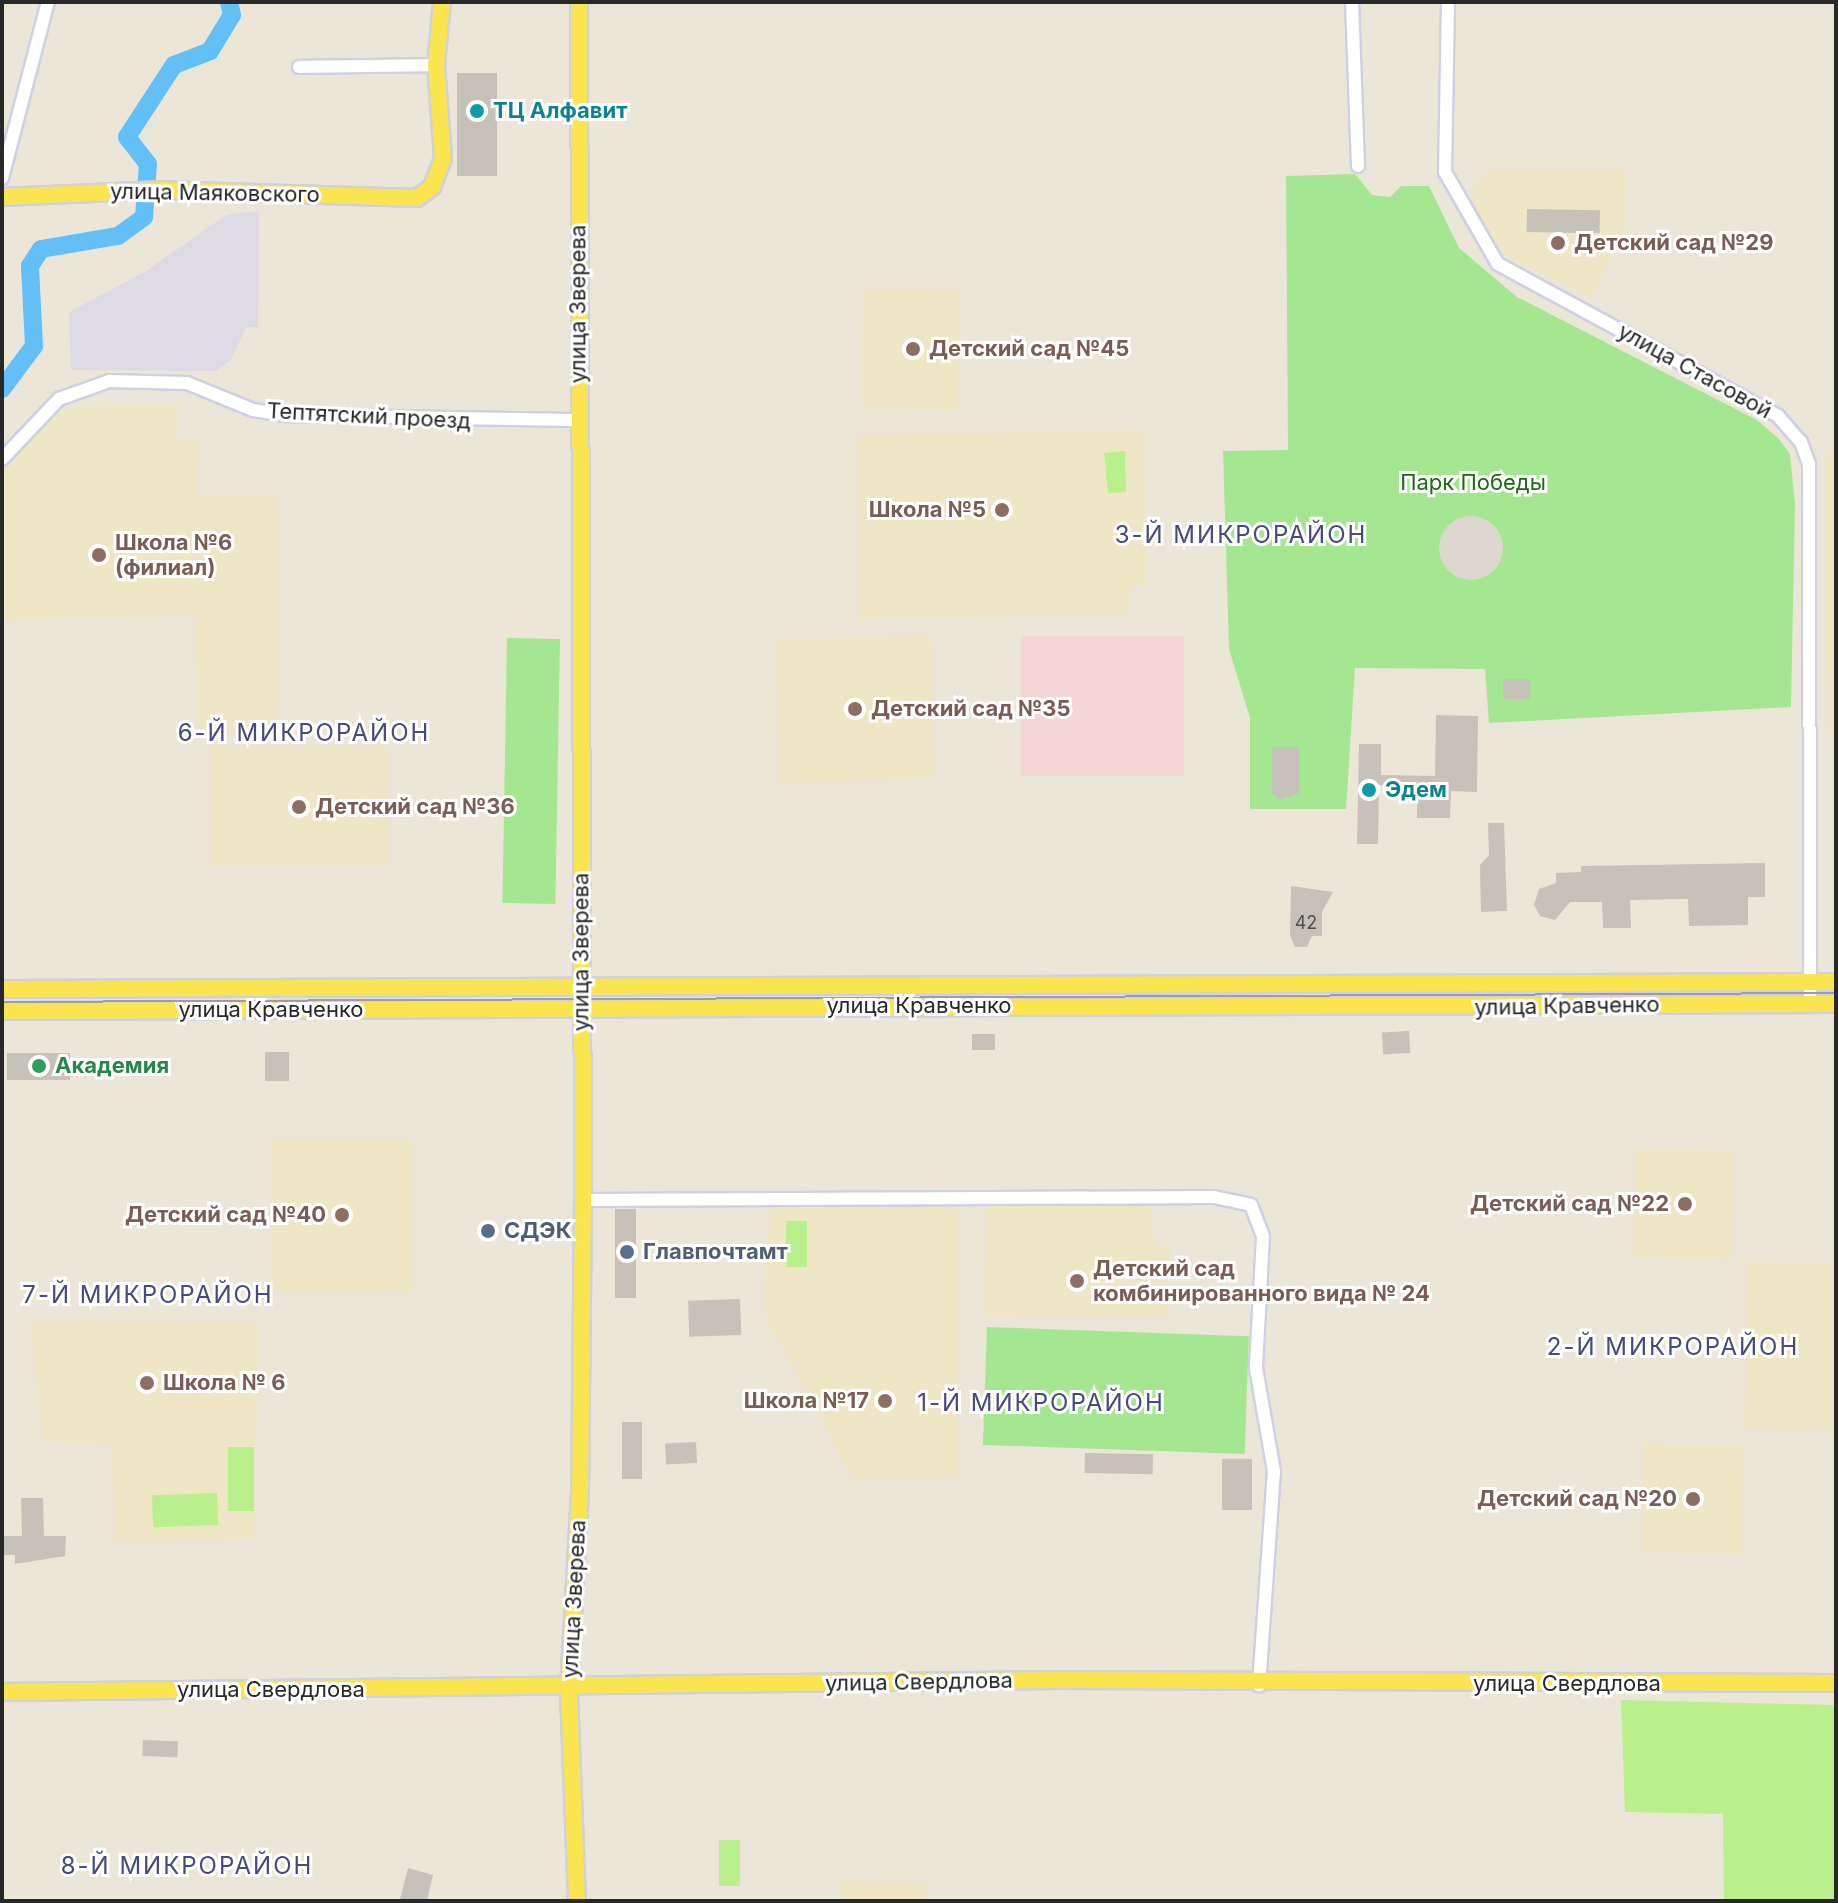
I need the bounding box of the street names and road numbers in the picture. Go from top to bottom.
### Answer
street label: улица Маяковского [110,178,320,208]
street label: улица Зверева [565,225,591,383]
street label: улица Стасовой [1613,318,1777,424]
street label: Тептятский проезд [266,397,472,435]
street label: улица Зверева [568,873,594,1031]
street label: улица Кравченко [1474,991,1660,1021]
street label: улица Кравченко [826,993,1012,1019]
street label: улица Кравченко [178,997,364,1023]
street label: улица Зверева [557,1519,591,1679]
street label: улица Свердлова [825,1667,1013,1697]
street label: улица Свердлова [1473,1671,1661,1697]
street label: улица Свердлова [177,1677,365,1703]

